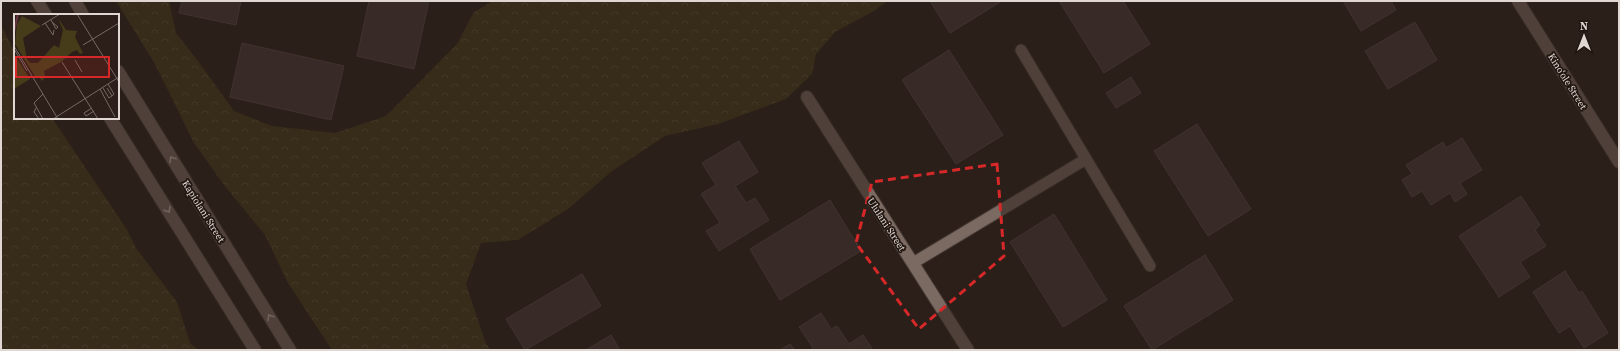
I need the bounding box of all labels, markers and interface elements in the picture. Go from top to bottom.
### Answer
inset map [14,14,119,119]
north arrow [1564,16,1604,56]
text: N [1580,19,1588,34]
street label: Kinoʻole Street [1545,51,1590,112]
one-way arrow [169,156,177,163]
street label: Kapiolani Street [179,178,228,245]
street label: Ululani Street [864,195,909,254]
one-way arrow [163,206,170,213]
one-way arrow [267,314,274,321]

